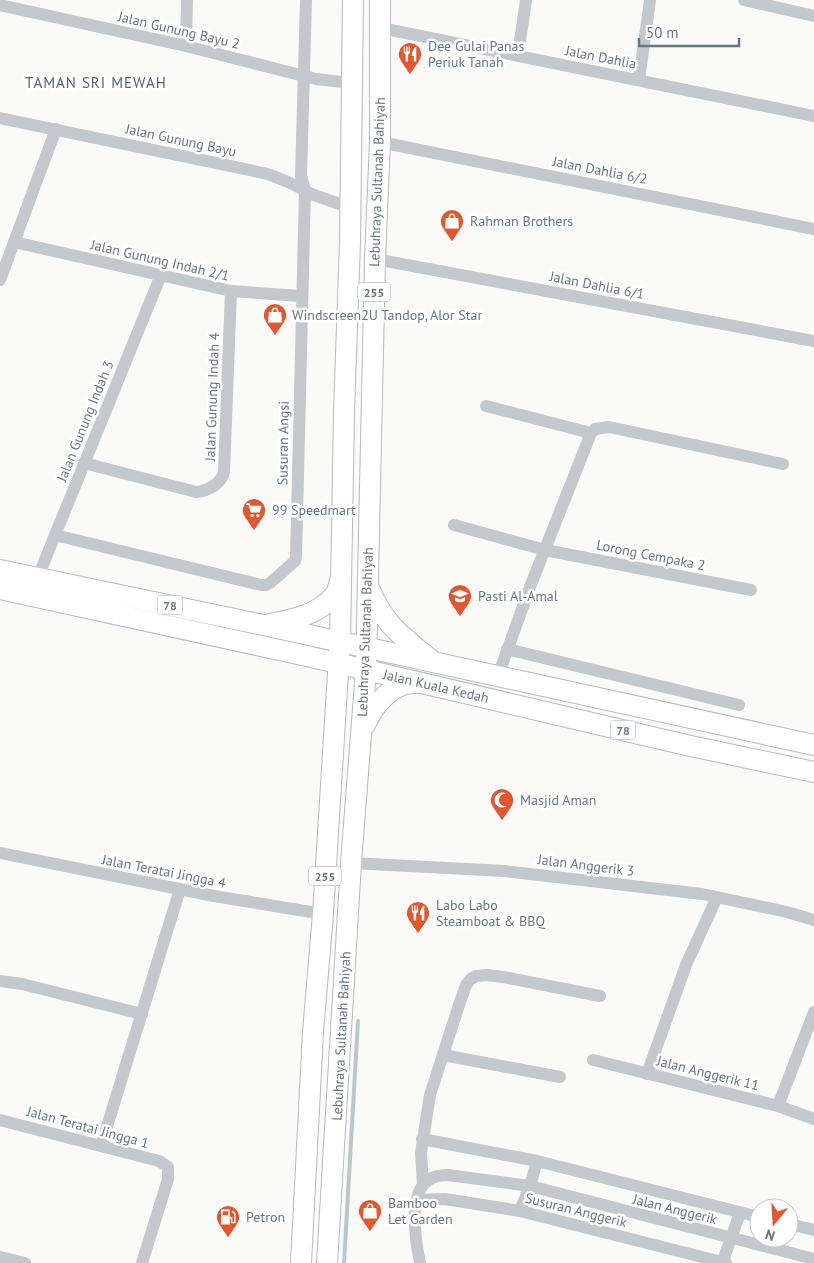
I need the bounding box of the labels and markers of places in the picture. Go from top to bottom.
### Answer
place label: Dee Gulai Panas Periuk Tanah [428,37,524,71]
restaurant icon: Dee Gulai Panas Periuk Tanah [397,41,423,75]
shop icon: Rahman Brothers [439,208,465,242]
place label: Rahman Brothers [470,212,573,230]
shop icon: Windscreen2U Tandop, Alor Star [262,302,288,336]
place label: Windscreen2U Tandop, Alor Star [292,306,482,324]
supermarket icon: 99 Speedmart [241,497,267,531]
place label: 99 Speedmart [272,501,356,519]
school or university icon: Pasti Al-Amal [447,583,473,617]
place label: Pasti Al-Amal [478,587,558,605]
mosque icon: Masjid Aman [489,787,515,821]
place label: Masjid Aman [520,791,596,809]
place label: Labo Labo Steamboat & BBQ [436,896,545,930]
restaurant icon: Labo Labo Steamboat & BBQ [405,900,431,934]
place label: Bamboo Let Garden [388,1194,453,1228]
shop icon: Bamboo Let Garden [357,1198,383,1232]
fuel station icon: Petron [215,1204,241,1238]
place label: Petron [246,1208,285,1226]

